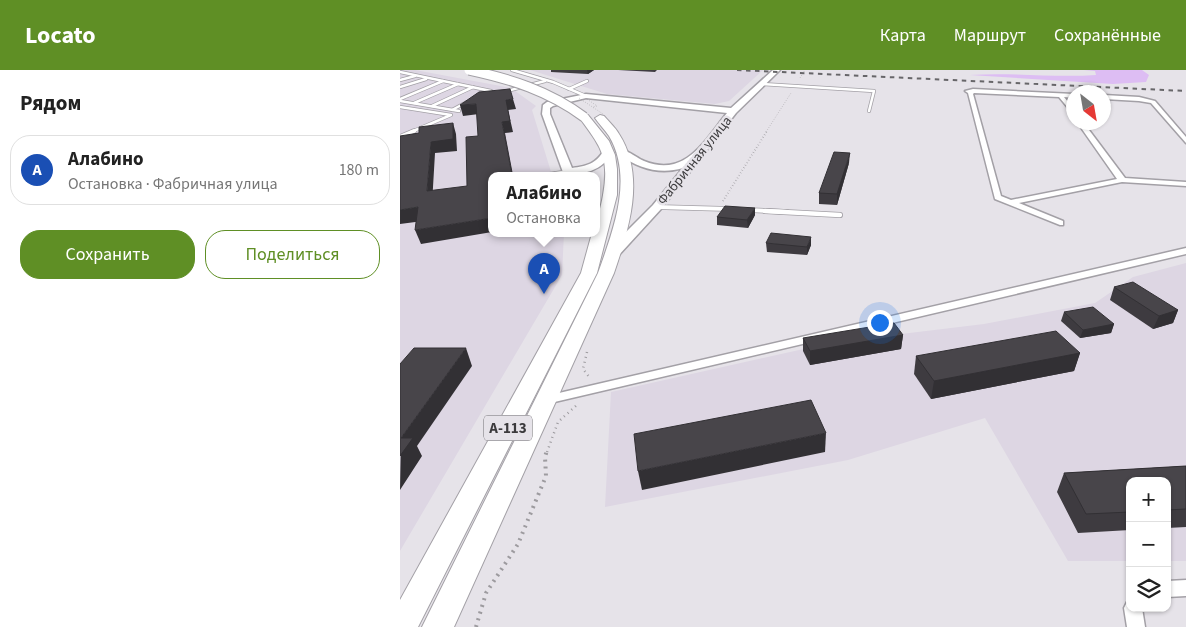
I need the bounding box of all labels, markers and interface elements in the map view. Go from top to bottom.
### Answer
text: Locato [25,18,96,53]
text: Карта [880,23,926,48]
text: Маршрут [954,23,1026,48]
text: Сохранённые [1054,23,1161,48]
north arrow [1066,85,1111,130]
text: Рядом [20,88,81,118]
street label: Фабричная улица [653,112,737,209]
text: Алабино [68,146,144,173]
text: A [32,159,42,181]
text: 180 m [339,159,379,181]
popup [488,172,600,237]
text: Остановка · Фабричная улица [68,173,278,195]
text: Алабино [506,180,582,207]
text: Остановка [506,207,581,229]
button: Сохранить [20,230,195,279]
button: Поделиться [205,230,380,279]
pin: A [528,253,560,294]
your location [867,310,893,336]
road number: А-113 [484,416,532,440]
map controls [1126,477,1171,612]
button: + [1126,477,1171,522]
button: − [1126,522,1171,567]
button: layers [1126,567,1171,612]

